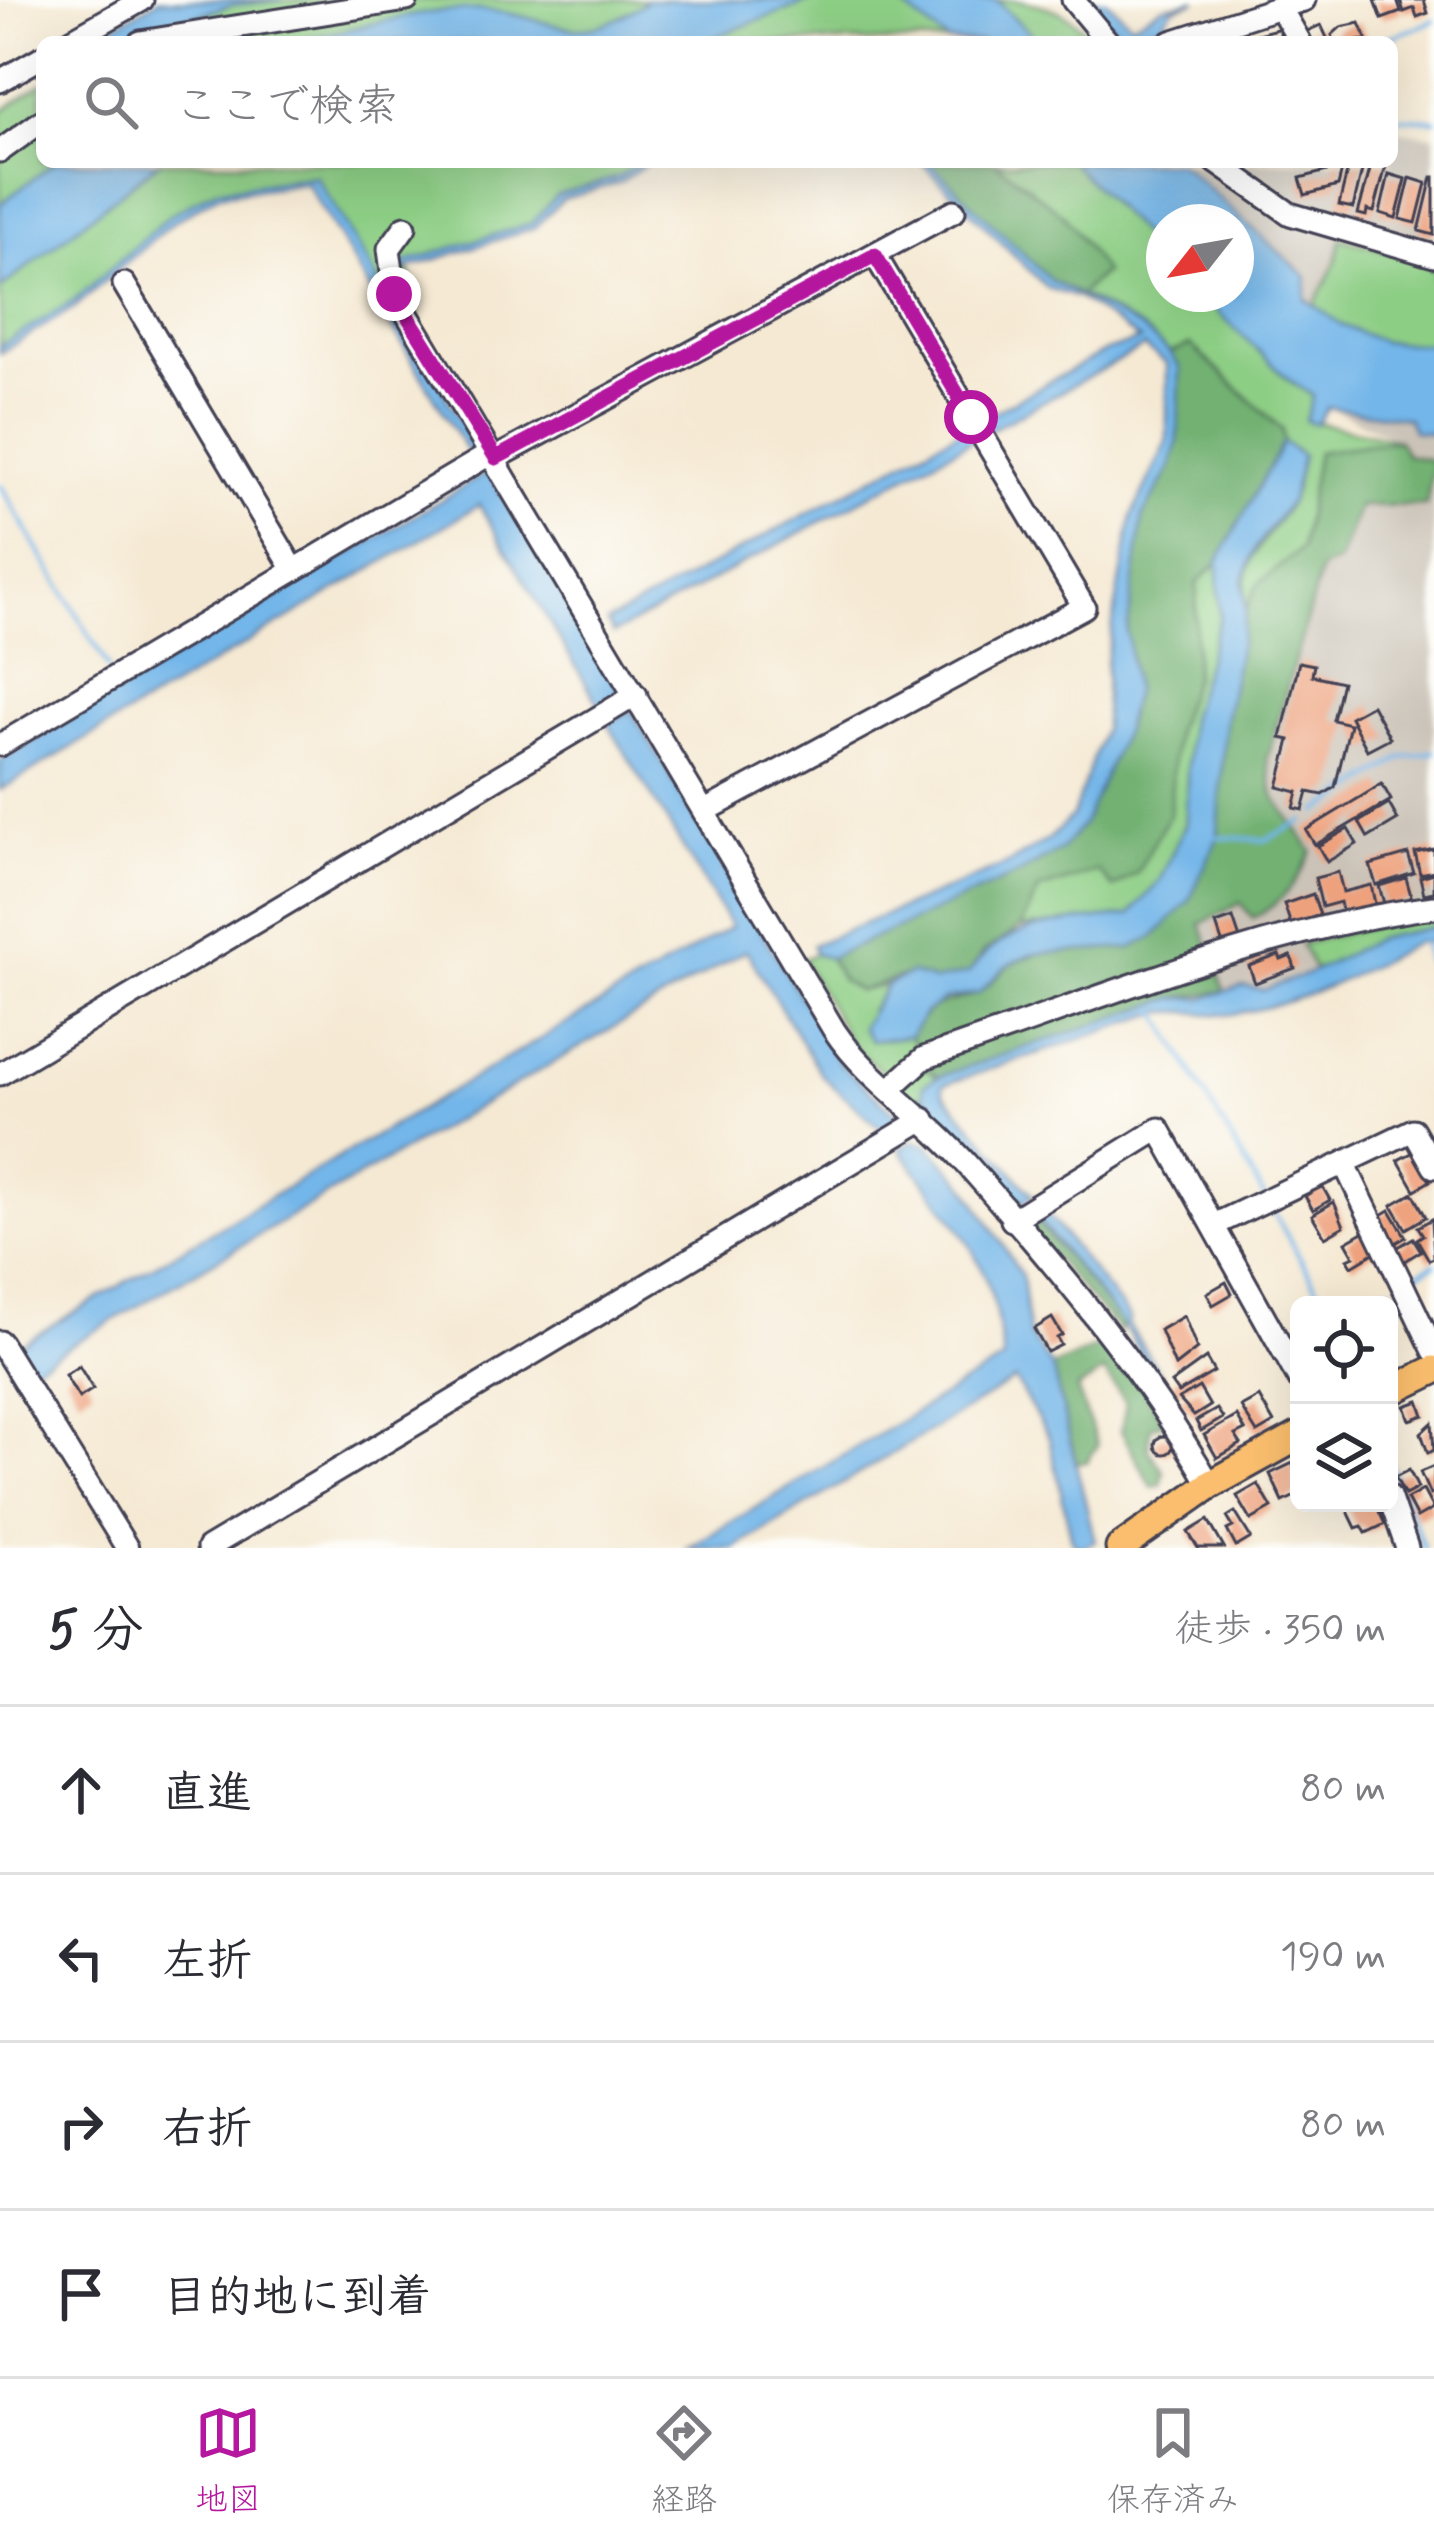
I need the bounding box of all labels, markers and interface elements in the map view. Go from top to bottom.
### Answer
search box [36,36,1398,168]
icon: search [78,69,144,135]
text: ここで検索 [174,78,399,137]
north arrow [1146,204,1254,312]
route end [367,267,421,321]
route start [944,390,998,444]
map controls [1290,1296,1398,1512]
button: locate [1290,1296,1398,1404]
button: layers [1290,1404,1398,1512]
text: 5 分 [48,1599,143,1665]
text: 徒歩 · 350 m [1175,1605,1386,1656]
icon: ahead [48,1757,114,1823]
text: 80 m [1300,1764,1386,1815]
text: 直進 [162,1765,252,1824]
icon: left [48,1925,114,1991]
text: 190 m [1280,1932,1386,1983]
text: 左折 [162,1933,252,1992]
icon: right [48,2093,114,2159]
text: 80 m [1300,2100,1386,2151]
text: 右折 [162,2101,252,2160]
icon: arrive [48,2261,114,2327]
text: 目的地に到着 [162,2269,432,2328]
tab: 地図 [195,2400,261,2523]
tab: 経路 [651,2400,717,2523]
tab: 保存済み [1107,2400,1239,2523]

